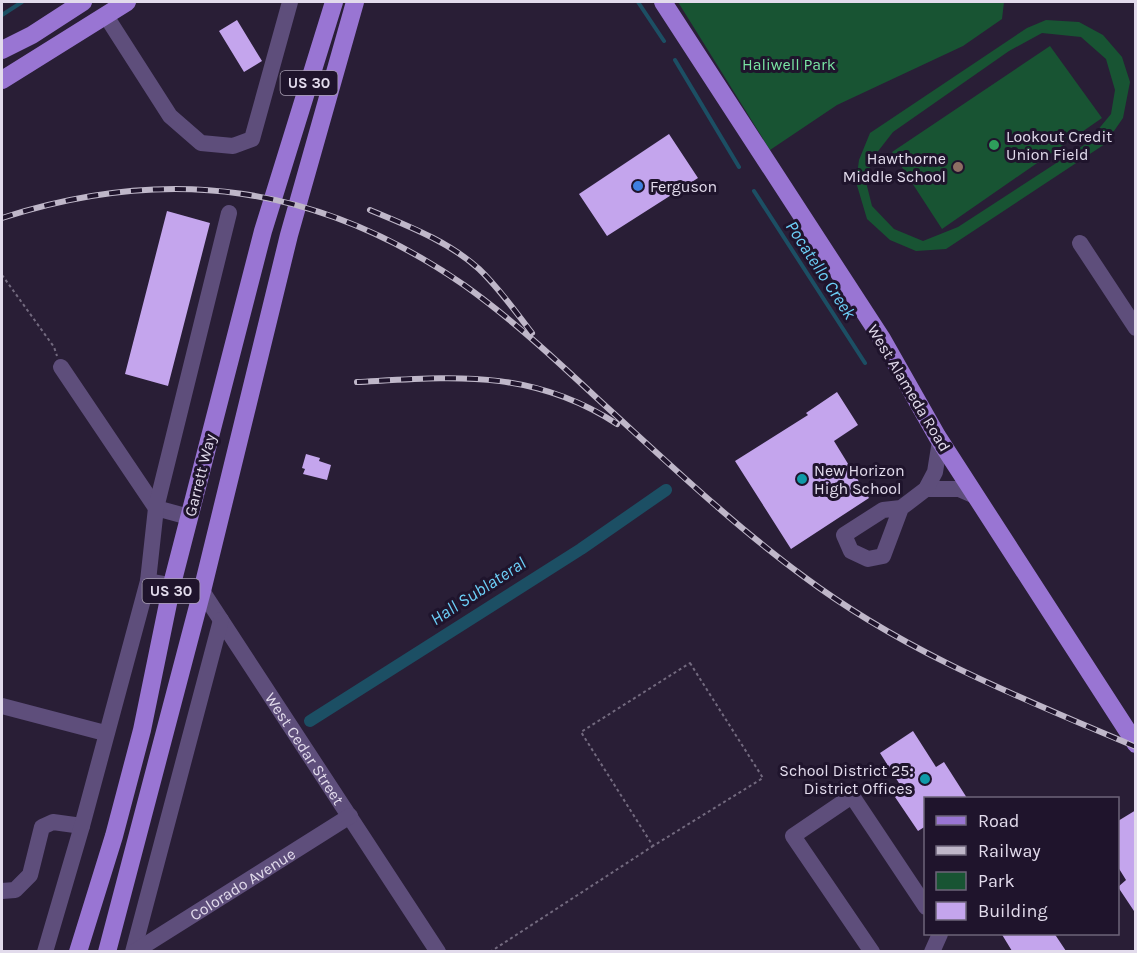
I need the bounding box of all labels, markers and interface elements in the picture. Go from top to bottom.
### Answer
park label: Haliwell Park [742,55,836,74]
road number: US 30 [280,71,338,95]
place label: Lookout Credit Union Field [1006,127,1112,164]
marker: Lookout Credit Union Field [987,138,1001,152]
place label: Hawthorne Middle School [843,149,946,186]
marker: Hawthorne Middle School [951,160,965,174]
place label: Ferguson [650,177,717,196]
marker: Ferguson [631,179,645,193]
water label: Pocatello Creek [781,216,862,324]
street label: West Alameda Road [864,321,954,455]
street label: Garrett Way [181,431,220,518]
place label: New Horizon High School [814,461,905,498]
marker: New Horizon High School [795,472,809,486]
water label: Hall Sublateral [426,552,530,630]
road number: US 30 [142,579,200,603]
street label: West Cedar Street [261,689,348,808]
place label: School District 25: District Offices [779,761,913,798]
marker: School District 25: District Offices [918,772,932,786]
legend [924,797,1119,935]
text: Road [978,810,1019,832]
text: Railway [978,840,1041,862]
street label: Colorado Avenue [186,843,299,924]
text: Park [978,870,1015,892]
text: Building [978,900,1048,922]

